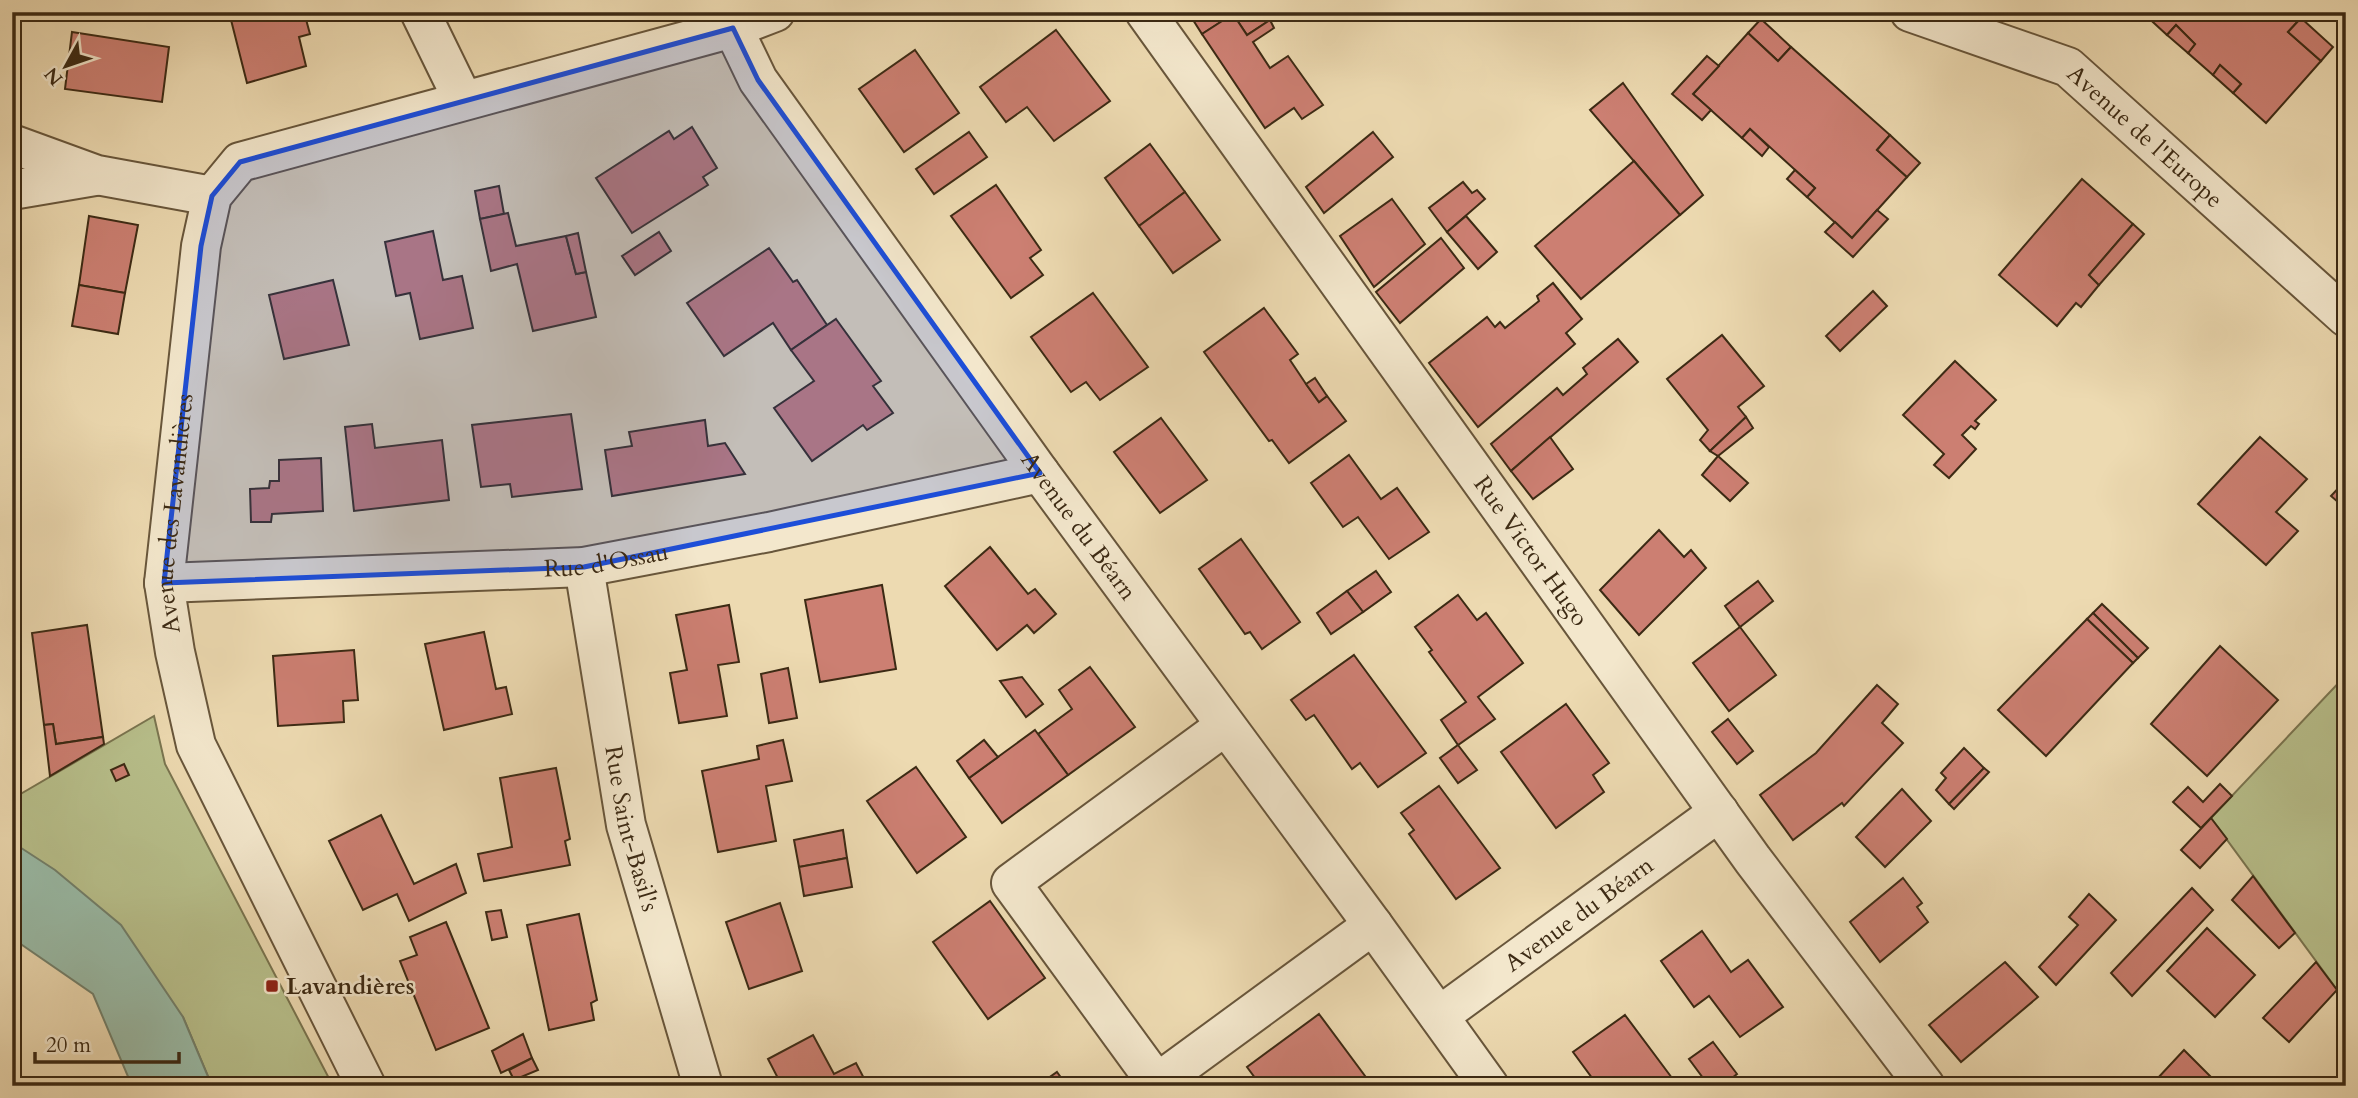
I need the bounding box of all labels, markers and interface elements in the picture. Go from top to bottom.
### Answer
north arrow [32,32,102,102]
street label: Avenue de l'Europe [2060,58,2230,216]
text: N [38,61,69,91]
street label: Avenue des Lavandières [148,392,202,636]
street label: Avenue du Béarn [1013,445,1144,607]
street label: Rue Victor Hugo [1466,469,1596,633]
street label: Rue d'Ossau [543,535,671,586]
street label: Rue Saint-Basil's [596,743,667,915]
street label: Avenue du Béarn [1498,849,1661,980]
place label: Lavandières [286,970,415,1003]
marker: Lavandières [264,978,280,994]
scale bar [35,1021,178,1065]
text: 20 m [46,1031,91,1060]

